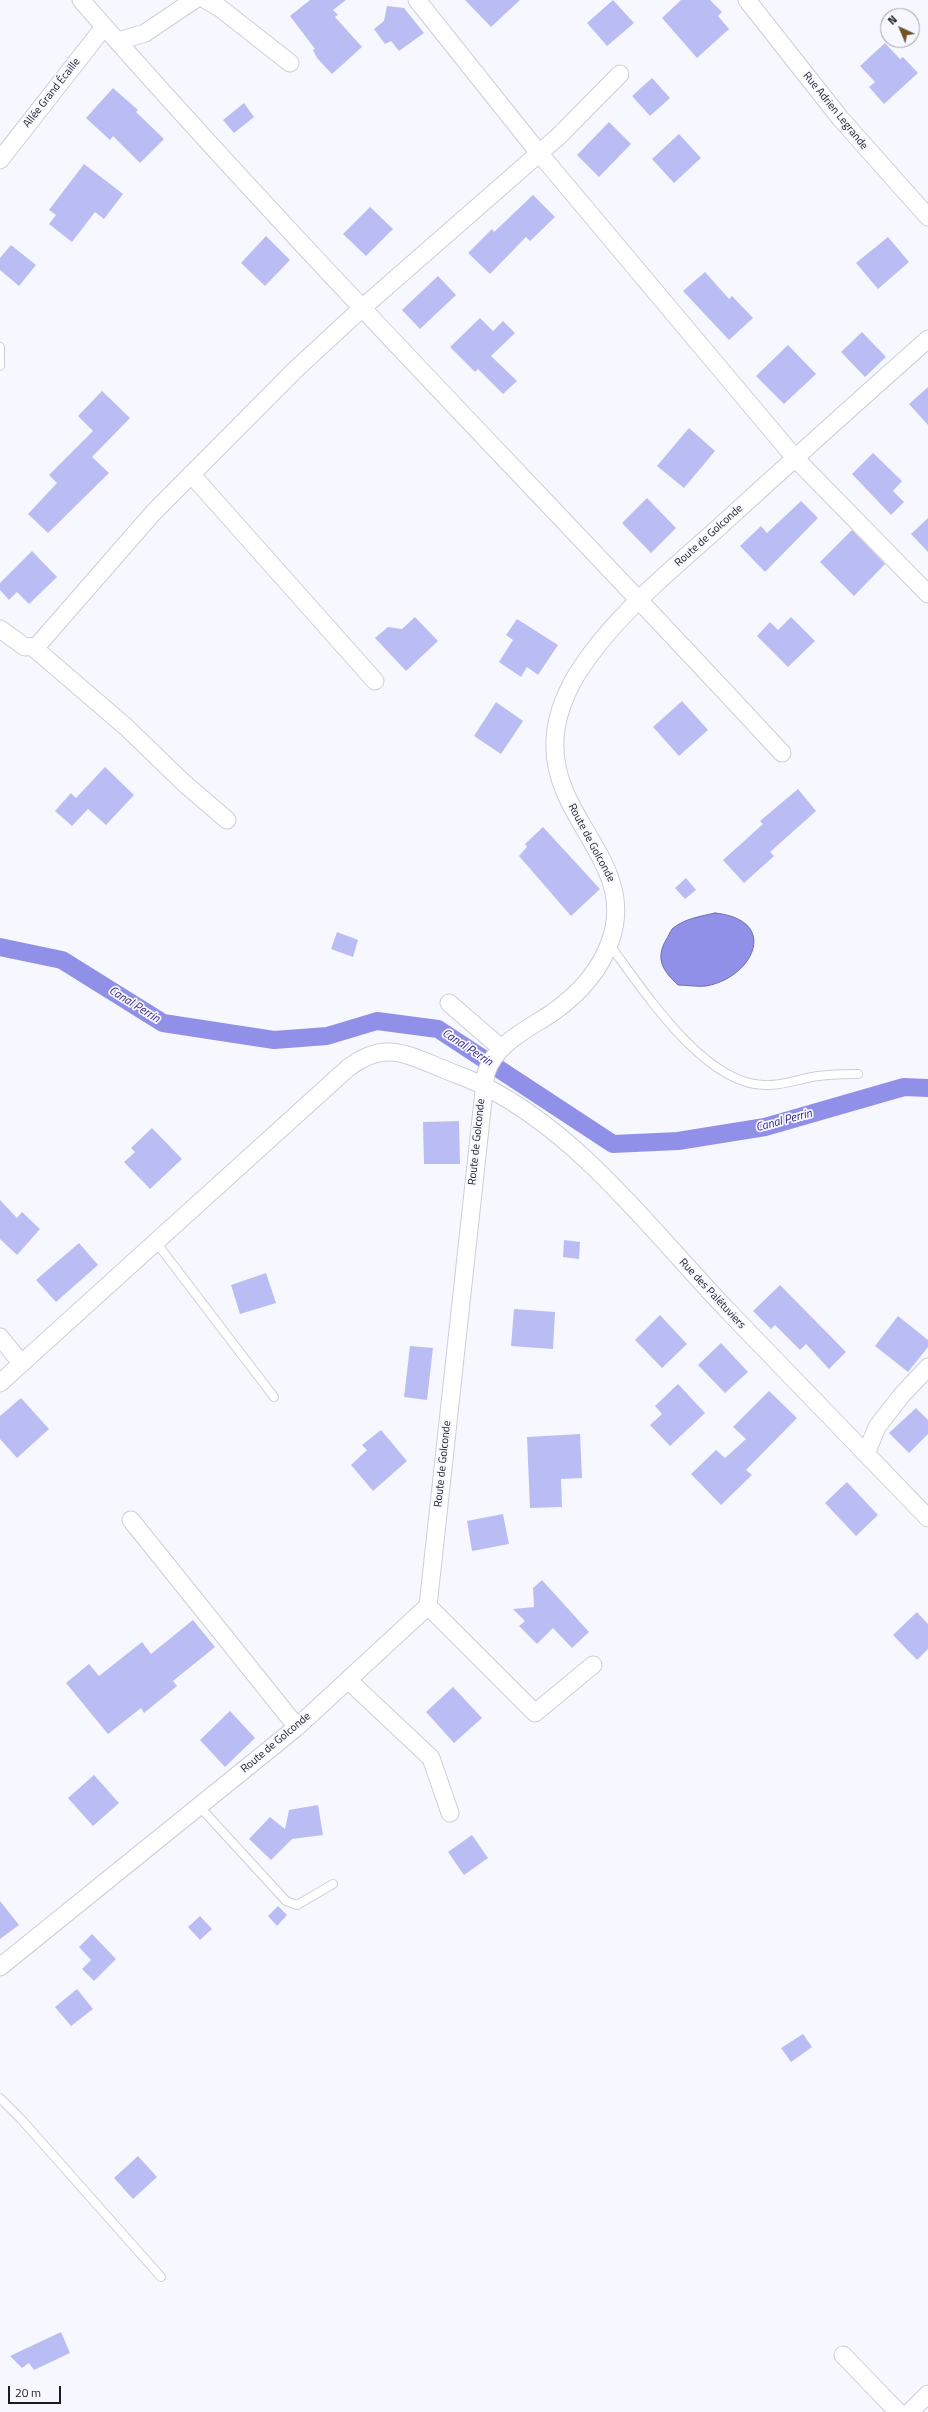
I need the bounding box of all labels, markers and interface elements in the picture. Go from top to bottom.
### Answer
north arrow [880,8,920,48]
text: N [884,12,901,28]
street label: Allée Grand Écaille [21,56,83,130]
street label: Rue Adrien Legrande [800,70,870,152]
street label: Route de Golconde [672,502,746,570]
street label: Route de Golconde [565,802,617,884]
water label: Canal Perrin [106,984,162,1026]
water label: Canal Perrin [439,1026,495,1070]
street label: Route de Golconde [466,1098,488,1186]
water label: Canal Perrin [754,1107,814,1135]
street label: Rue des Palétuviers [676,1256,748,1332]
street label: Route de Golconde [432,1420,454,1508]
street label: Route de Golconde [238,1710,314,1776]
scale bar [10,2378,63,2404]
text: 20 m [15,2383,41,2402]

